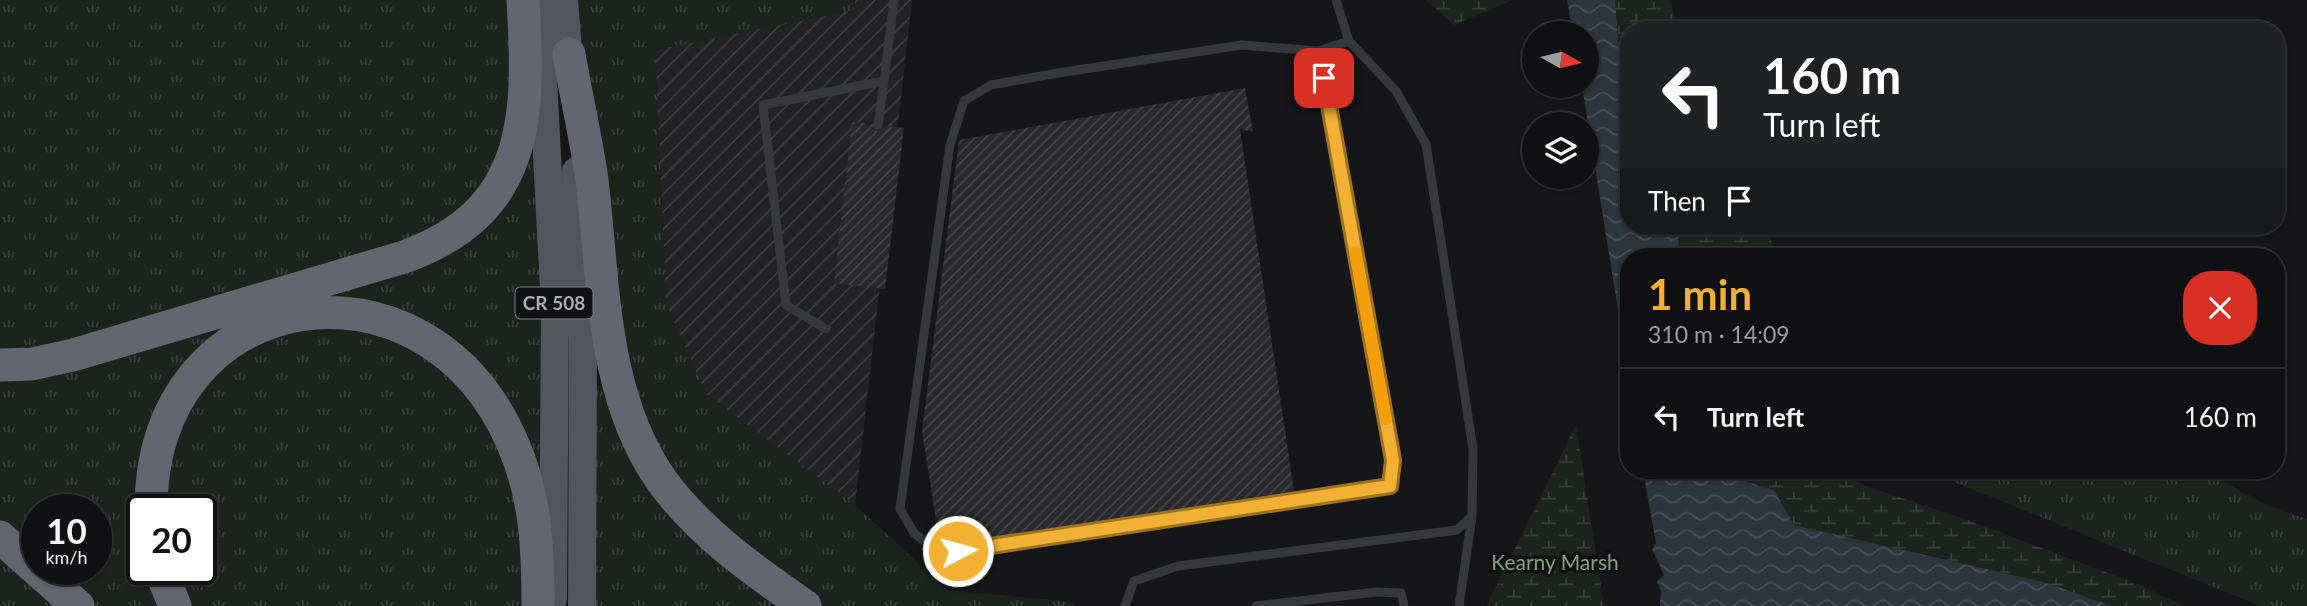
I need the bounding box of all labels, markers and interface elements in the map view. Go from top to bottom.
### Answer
north arrow [1522,21,1600,98]
map controls [1522,21,1599,189]
text: 160 m [1763,46,1901,104]
pin [1294,48,1354,108]
icon: left [1648,49,1739,140]
icon: arrive [1305,59,1343,97]
text: Turn left [1763,105,1880,144]
button: layers [1522,112,1599,189]
icon: arrive [1720,182,1758,220]
text: Then [1648,185,1706,217]
text: 1 min [1648,269,1752,319]
button: close [2183,271,2257,345]
road number: CR 508 [516,288,592,318]
text: 310 m · 14:09 [1648,320,1790,348]
icon: left [1648,398,1686,436]
text: Turn left [1707,401,1804,433]
text: 160 m [2184,401,2257,433]
speed limit sign: 20 [126,494,217,585]
text: 10 [46,509,87,551]
position arrow [921,514,995,588]
text: km/h [45,546,88,568]
park label: Kearny Marsh [1491,549,1619,574]

